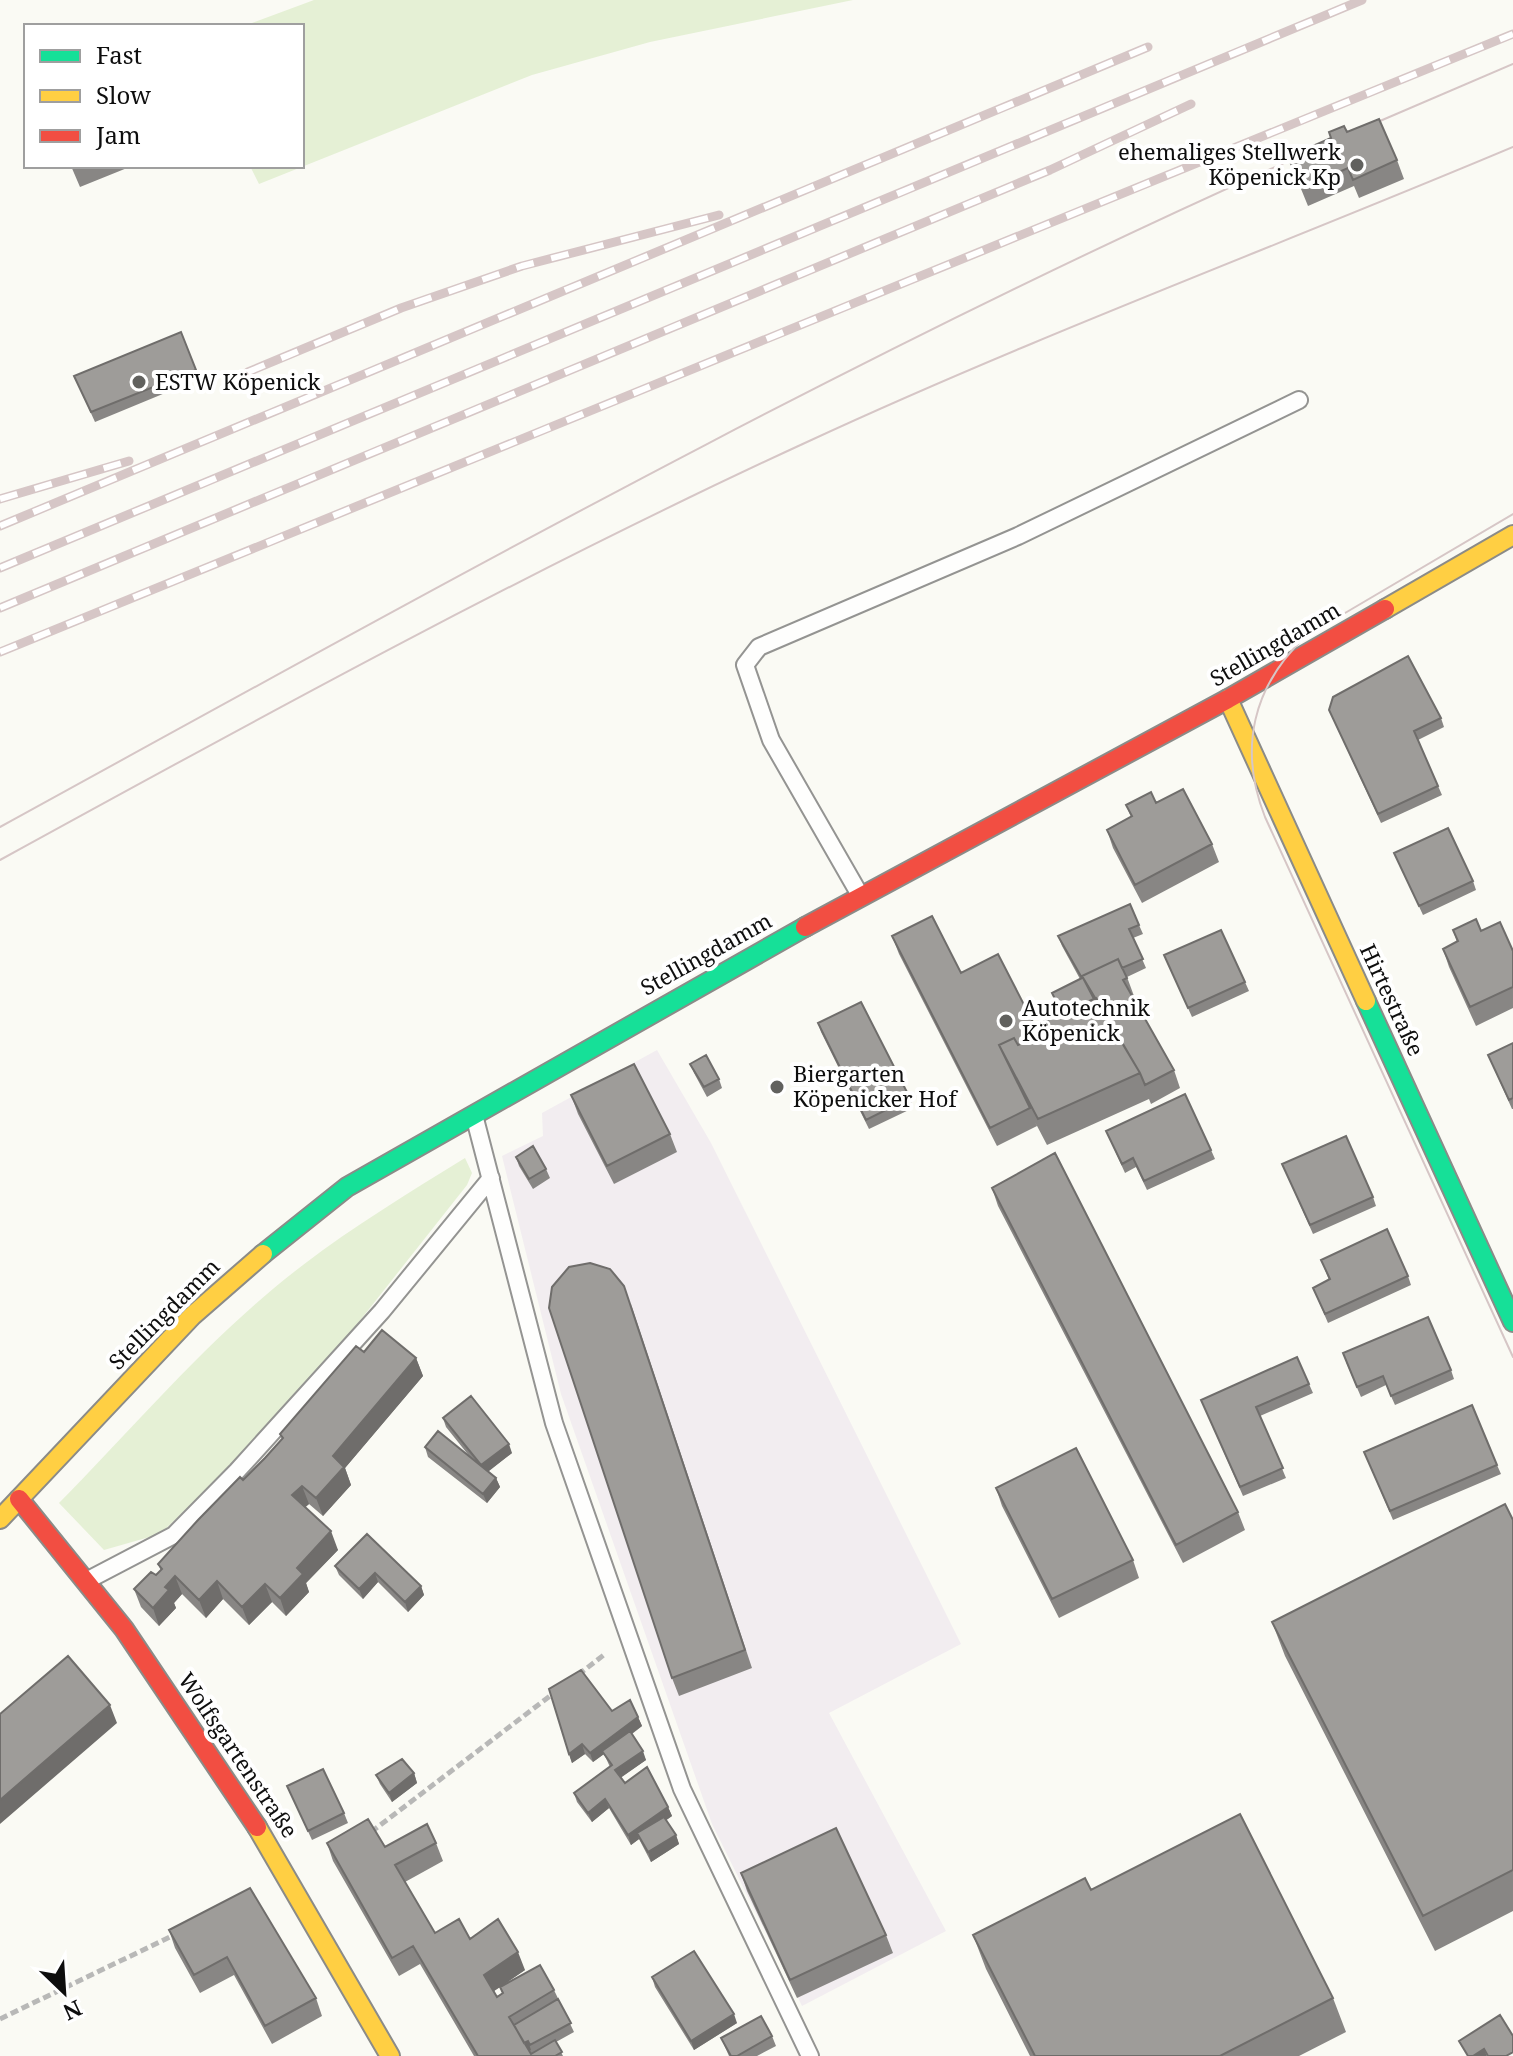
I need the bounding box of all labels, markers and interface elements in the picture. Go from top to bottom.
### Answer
legend [24,24,304,168]
text: Fast [96,38,142,71]
text: Slow [96,78,151,111]
text: Jam [95,118,141,151]
place label: ehemaliges Stellwerk Köpenick Kp [1118,136,1341,191]
marker: ehemaliges Stellwerk Köpenick Kp [1348,156,1366,174]
place label: ESTW Köpenick [155,366,320,396]
marker: ESTW Köpenick [130,373,148,391]
street label: Stellingdamm [1204,594,1345,693]
street label: Stellingdamm [635,905,777,1002]
street label: Hirtestraße [1354,939,1432,1060]
place label: Autotechnik Köpenick [1022,992,1150,1047]
marker: Autotechnik Köpenick [997,1012,1015,1030]
place label: Biergarten Köpenicker Hof [793,1058,958,1113]
marker: Biergarten Köpenicker Hof [768,1078,786,1096]
street label: Stellingdamm [101,1251,226,1375]
street label: Wolfsgartenstraße [172,1666,305,1843]
north arrow [24,1952,104,2032]
text: N [59,1994,87,2028]

